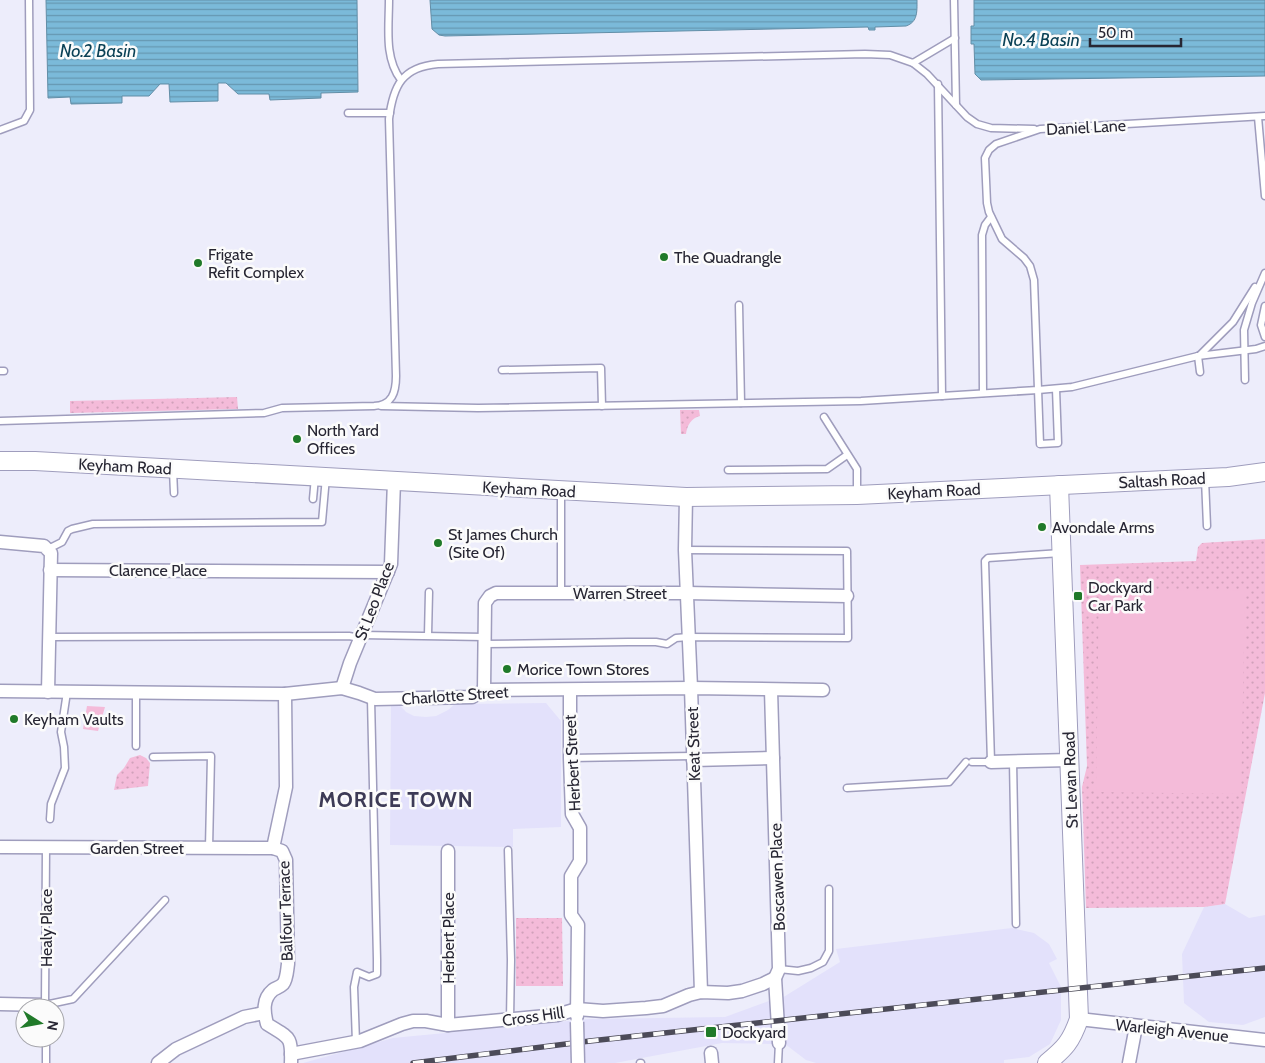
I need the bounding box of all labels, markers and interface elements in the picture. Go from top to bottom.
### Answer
scale bar [1090,15,1181,47]
text: 50 m [1098,24,1133,42]
water label: No.4 Basin [1002,29,1080,51]
water label: No.2 Basin [60,40,136,62]
street label: Daniel Lane [1046,116,1126,139]
place label: Frigate Refit Complex [208,245,304,282]
place label: The Quadrangle [674,248,782,267]
marker: The Quadrangle [658,251,670,263]
marker: Frigate Refit Complex [192,257,204,269]
place label: North Yard Offices [307,421,379,458]
marker: North Yard Offices [291,433,303,445]
street label: Keyham Road [78,455,172,478]
street label: Saltash Road [1118,469,1206,492]
street label: Keyham Road [482,478,576,501]
street label: Keyham Road [887,480,981,503]
place label: Avondale Arms [1052,518,1155,537]
marker: Avondale Arms [1036,521,1048,533]
place label: St James Church (Site Of) [448,525,558,562]
marker: St James Church (Site Of) [432,537,444,549]
street label: St Leo Place [351,559,398,643]
street label: Clarence Place [109,561,207,580]
place label: Dockyard Car Park [1088,578,1152,615]
street label: Warren Street [573,584,668,603]
marker: Dockyard Car Park [1072,590,1084,602]
place label: Morice Town Stores [517,660,649,679]
marker: Morice Town Stores [501,663,513,675]
street label: Charlotte Street [401,682,510,709]
street label: Keat Street [683,706,704,781]
place label: Keyham Vaults [24,710,124,729]
marker: Keyham Vaults [8,713,20,725]
street label: Herbert Street [560,714,585,812]
street label: St Levan Road [1059,731,1082,829]
district label: MORICE TOWN [318,787,474,812]
street label: Boscawen Place [766,823,789,931]
street label: Garden Street [90,839,185,858]
street label: Balfour Terrace [274,860,297,962]
street label: Healy Place [37,889,56,967]
street label: Herbert Place [439,892,458,984]
north arrow [15,998,65,1048]
street label: Cross Hill [501,1003,565,1030]
street label: Warleigh Avenue [1115,1015,1229,1046]
text: N [43,1019,63,1032]
place label: Dockyard [722,1023,786,1042]
marker: Dockyard [704,1025,718,1039]

